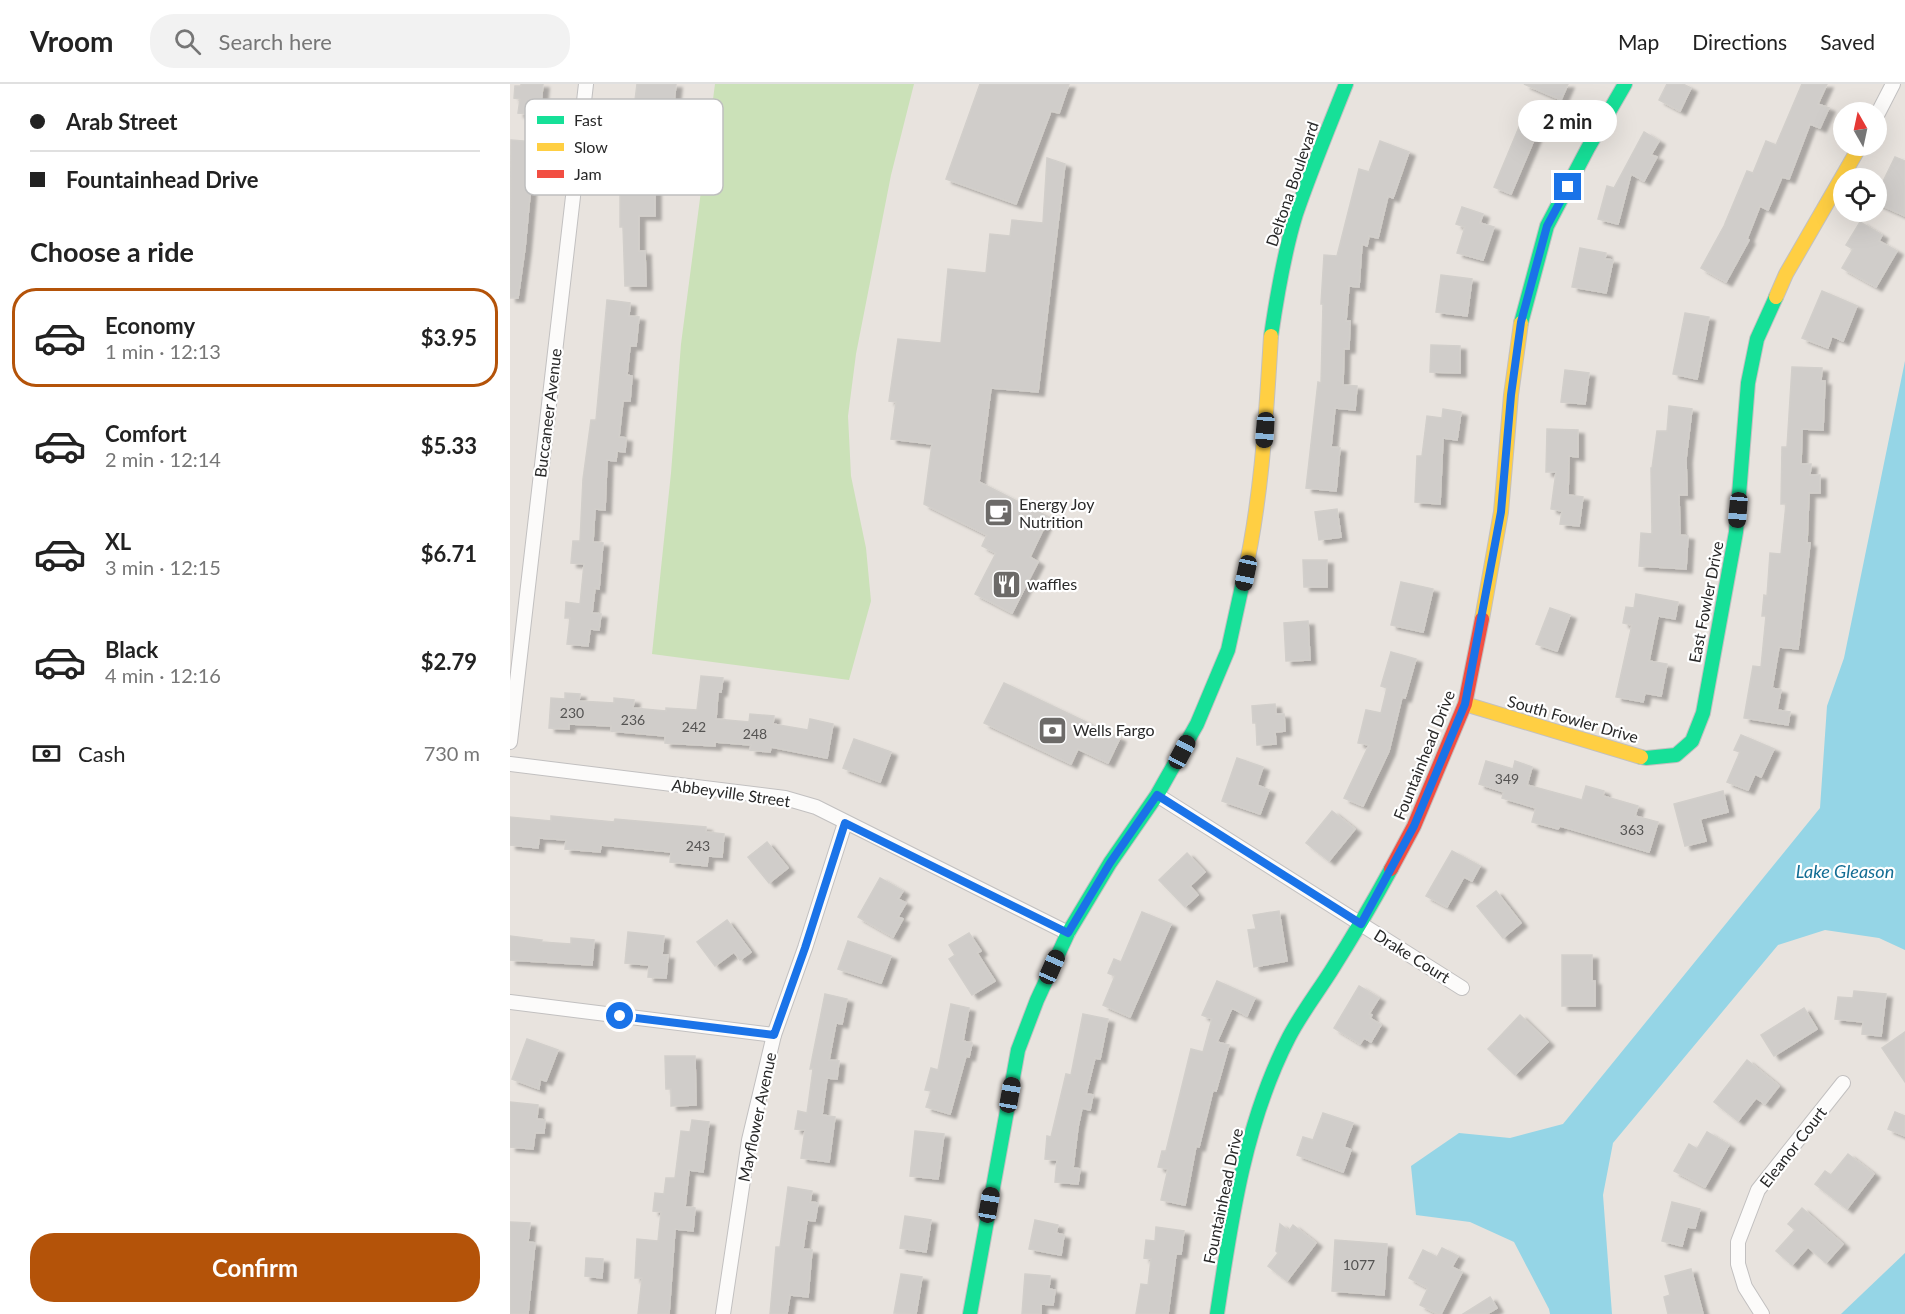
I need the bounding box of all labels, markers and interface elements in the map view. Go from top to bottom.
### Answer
search box [150,14,570,68]
text: Vroom [30,24,114,58]
icon: search [171,25,204,58]
text: Search here [219,28,332,55]
text: Map [1618,29,1659,54]
text: Directions [1692,29,1787,54]
text: Saved [1820,29,1875,54]
legend [525,99,723,195]
callout: 2 min [1518,100,1618,142]
north arrow [1833,102,1887,156]
map controls [1833,102,1887,222]
text: Arab Street [66,108,178,135]
text: 2 min [1543,109,1592,133]
text: Fast [574,110,603,129]
street label: Deltona Boulevard [1261,119,1322,249]
text: Slow [574,137,608,156]
text: Jam [574,164,602,183]
text: Fountainhead Drive [66,166,259,193]
button: locate [1833,168,1887,222]
route end [1554,173,1581,200]
text: Choose a ride [30,235,194,268]
icon: car [33,311,87,365]
text: Economy [105,312,195,339]
text: $3.95 [421,324,477,351]
text: 1 min · 12:13 [105,339,221,363]
street label: Buccaneer Avenue [530,347,565,479]
car [1255,411,1275,449]
icon: car [33,419,87,473]
text: Comfort [105,420,187,447]
text: $5.33 [421,432,477,459]
text: 2 min · 12:14 [105,447,221,471]
car [1727,491,1749,529]
place label: Energy Joy Nutrition [1019,494,1095,531]
cafe icon: Energy Joy Nutrition [982,497,1014,529]
icon: car [33,527,87,581]
text: XL [105,528,131,555]
street label: East Fowler Drive [1684,539,1727,664]
text: $6.71 [421,540,477,567]
car [1233,554,1259,592]
text: 3 min · 12:15 [105,555,221,579]
restaurant icon: waffles [990,568,1022,600]
place label: waffles [1027,574,1077,593]
icon: car [33,635,87,689]
text: Black [105,636,158,663]
text: $2.79 [421,648,477,675]
text: 4 min · 12:16 [105,663,221,687]
street label: Fountainhead Drive [1389,687,1458,822]
street label: South Fowler Drive [1506,691,1641,746]
house number: 230 [560,704,584,721]
house number: 236 [621,711,645,728]
bank icon: Wells Fargo [1036,714,1068,746]
house number: 242 [682,718,706,735]
place label: Wells Fargo [1073,720,1154,739]
house number: 248 [743,725,767,742]
car [1166,732,1198,772]
icon: cash [30,737,63,770]
text: Cash [78,740,125,767]
text: 730 m [424,741,480,765]
house number: 349 [1495,770,1519,787]
street label: Abbeyville Street [671,775,792,810]
house number: 363 [1620,821,1644,838]
house number: 243 [686,837,710,854]
water label: Lake Gleason [1796,860,1894,882]
street label: Drake Court [1371,925,1454,987]
car [1036,947,1068,987]
route start [606,1002,633,1029]
street label: Mayflower Avenue [734,1050,780,1183]
car [998,1076,1022,1114]
street label: Eleanor Court [1755,1102,1830,1191]
street label: Fountainhead Drive [1199,1126,1246,1265]
car [977,1186,1001,1224]
button: Confirm [30,1233,480,1302]
house number: 1077 [1343,1256,1375,1273]

